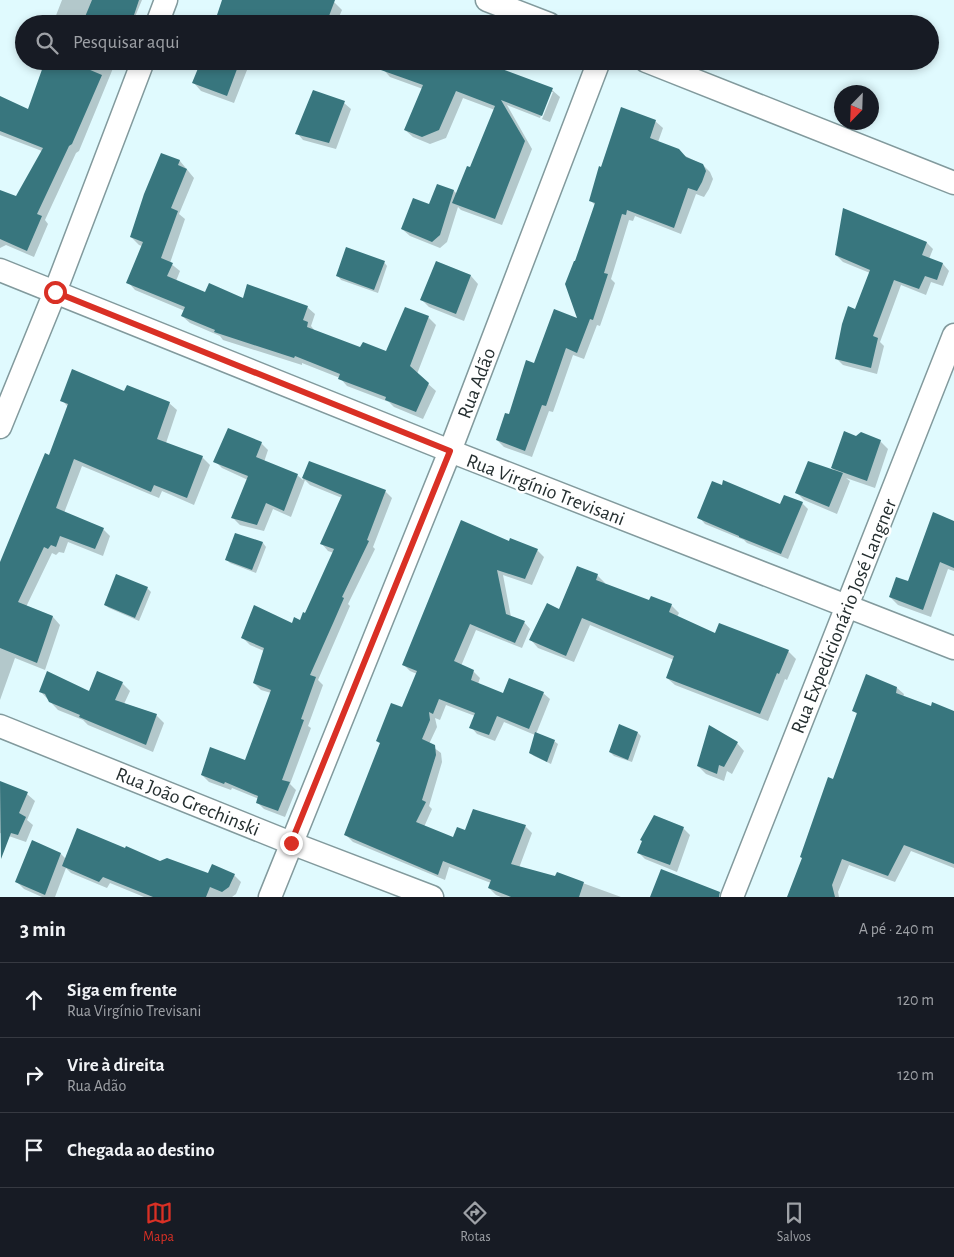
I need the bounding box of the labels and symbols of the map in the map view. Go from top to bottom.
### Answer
north arrow [834,85,879,130]
route start [44,281,67,304]
street label: Rua Adão [454,345,500,422]
street label: Rua Virgínio Trevisani [464,451,628,529]
street label: Rua Expedicionário José Langner [788,496,900,737]
street label: Rua João Grechinski [113,764,262,840]
route end [280,832,303,855]

